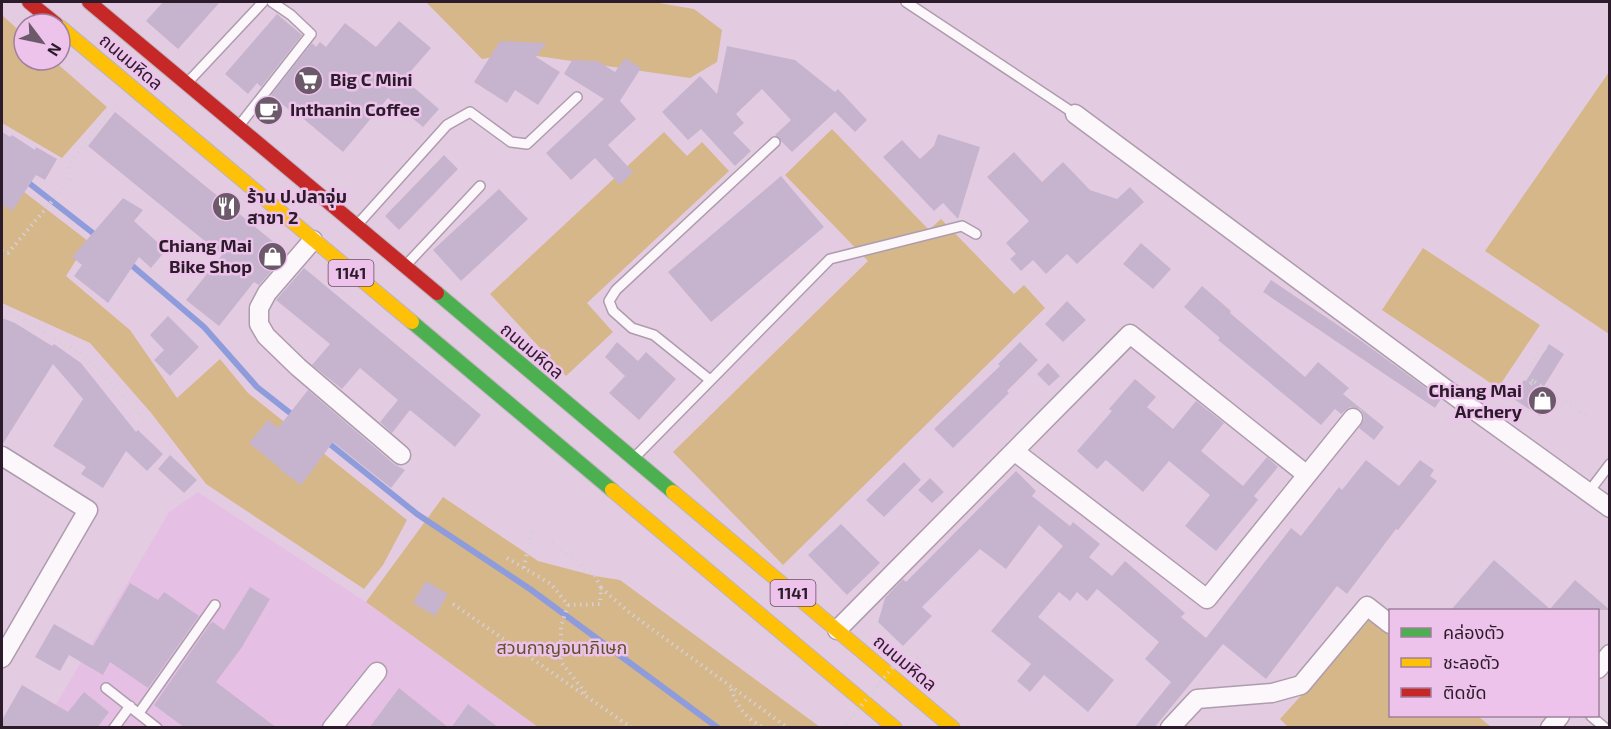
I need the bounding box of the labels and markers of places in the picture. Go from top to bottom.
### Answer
supermarket icon: Big C Mini [293,64,325,96]
place label: Big C Mini [330,68,413,90]
cafe icon: Inthanin Coffee [253,94,285,126]
place label: Inthanin Coffee [290,98,420,120]
place label: ร้าน ป.ปลาจุ่ม สาขา 2 [247,185,347,228]
restaurant icon: ร้าน ป.ปลาจุ่ม สาขา 2 [210,191,242,223]
place label: Chiang Mai Bike Shop [159,234,252,277]
shop icon: Chiang Mai Bike Shop [257,240,289,272]
place label: Chiang Mai Archery [1429,379,1523,422]
shop icon: Chiang Mai Archery [1527,385,1559,417]

